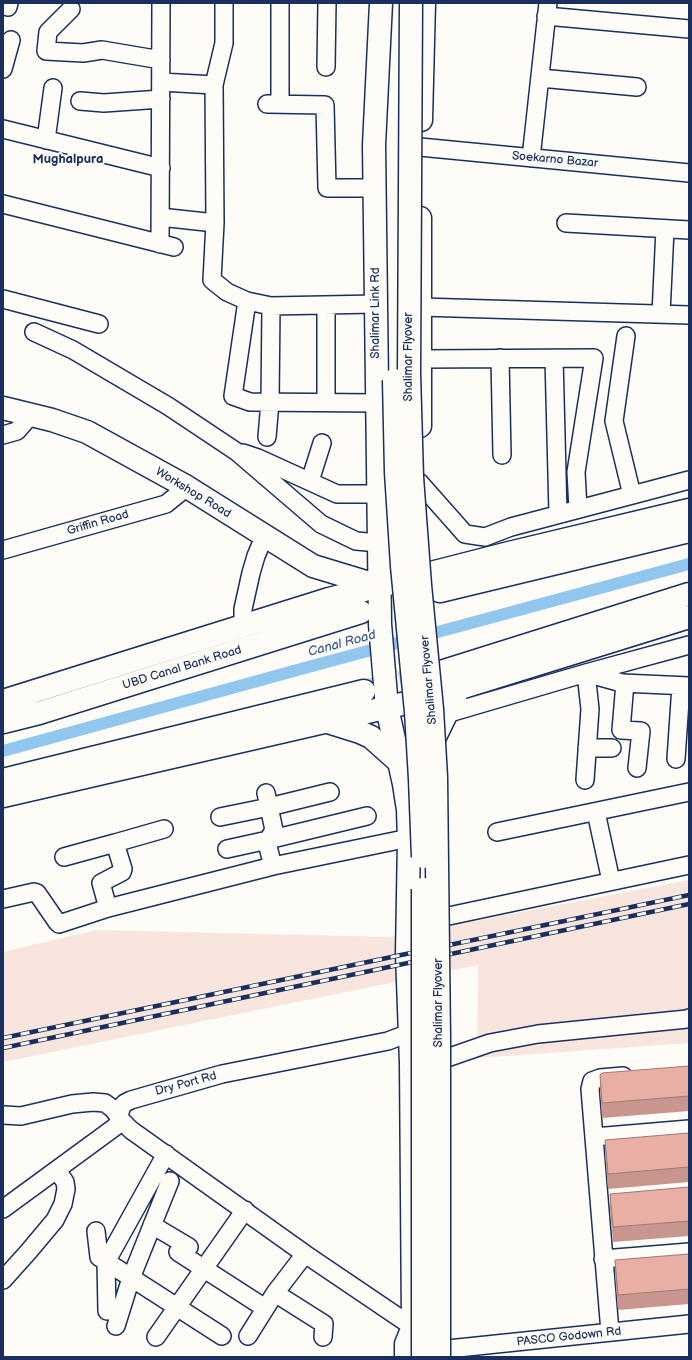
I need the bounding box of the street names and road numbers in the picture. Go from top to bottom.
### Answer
street label: Soekarno Bazar [511,149,599,171]
street label: Shalimar Link Rd [369,267,383,359]
street label: Shalimar Flyover [402,312,416,402]
street label: Workshop Road [152,465,234,521]
street label: Griffin Road [65,507,131,539]
street label: Shalimar Flyover [418,635,440,725]
street label: UBD Canal Bank Road [121,643,243,693]
street label: Shalimar Flyover [432,958,446,1048]
street label: Dry Port Rd [154,1069,218,1099]
street label: PASCO Godown Rd [516,1324,622,1350]

